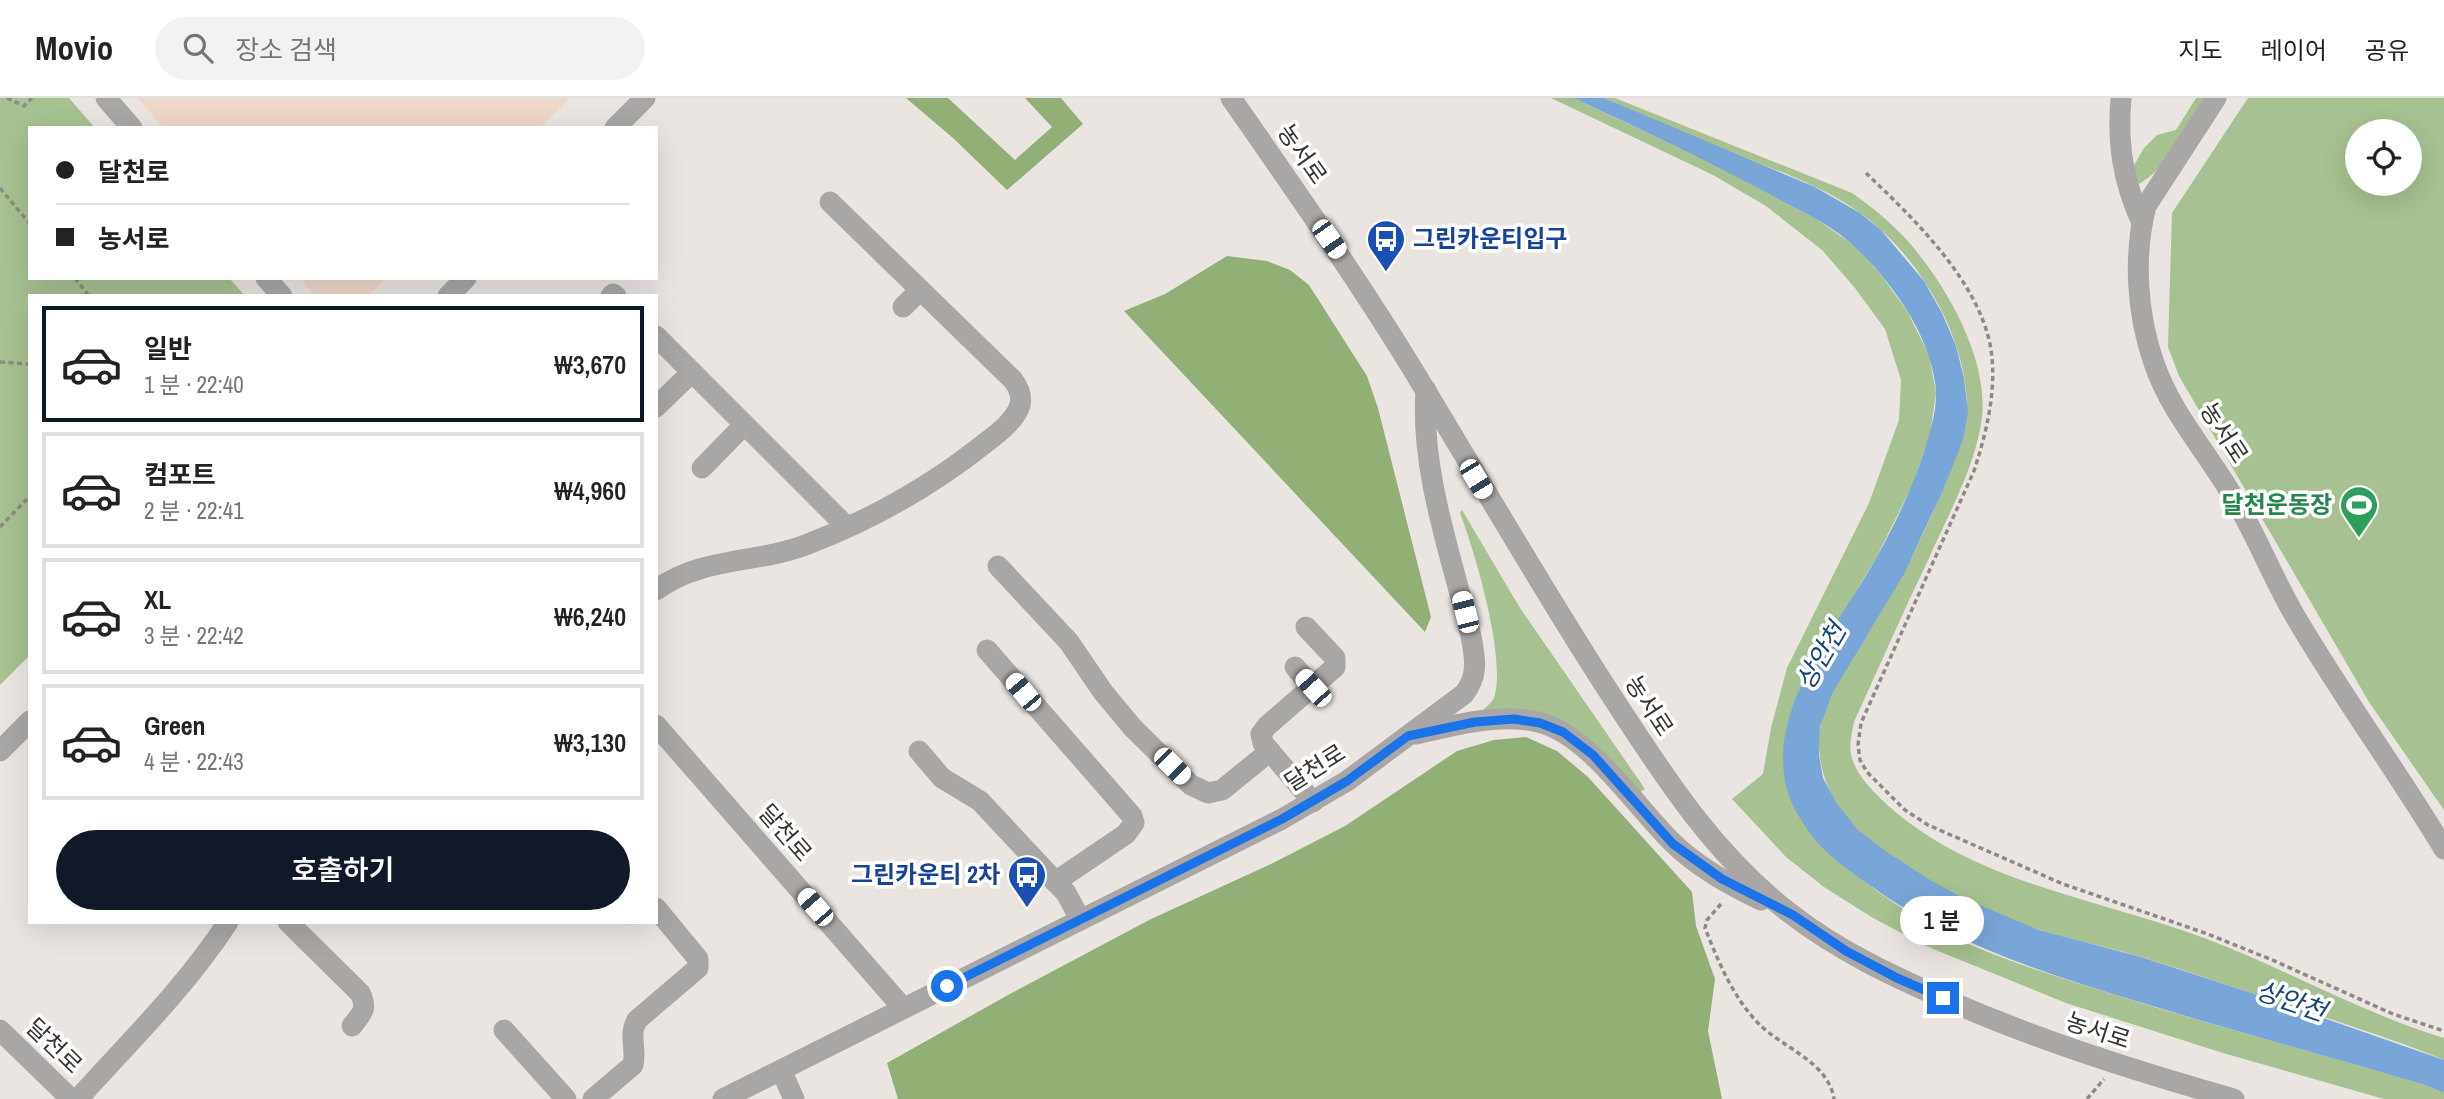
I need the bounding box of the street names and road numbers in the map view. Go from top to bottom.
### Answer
street label: 농서로 [1271,117,1335,190]
street label: 농서로 [2193,396,2256,469]
street label: 농서로 [1618,669,1681,742]
street label: 달천로 [1278,736,1351,798]
street label: 달천로 [752,797,820,868]
street label: 농서로 [2062,1005,2135,1056]
street label: 달천로 [20,1011,90,1080]

